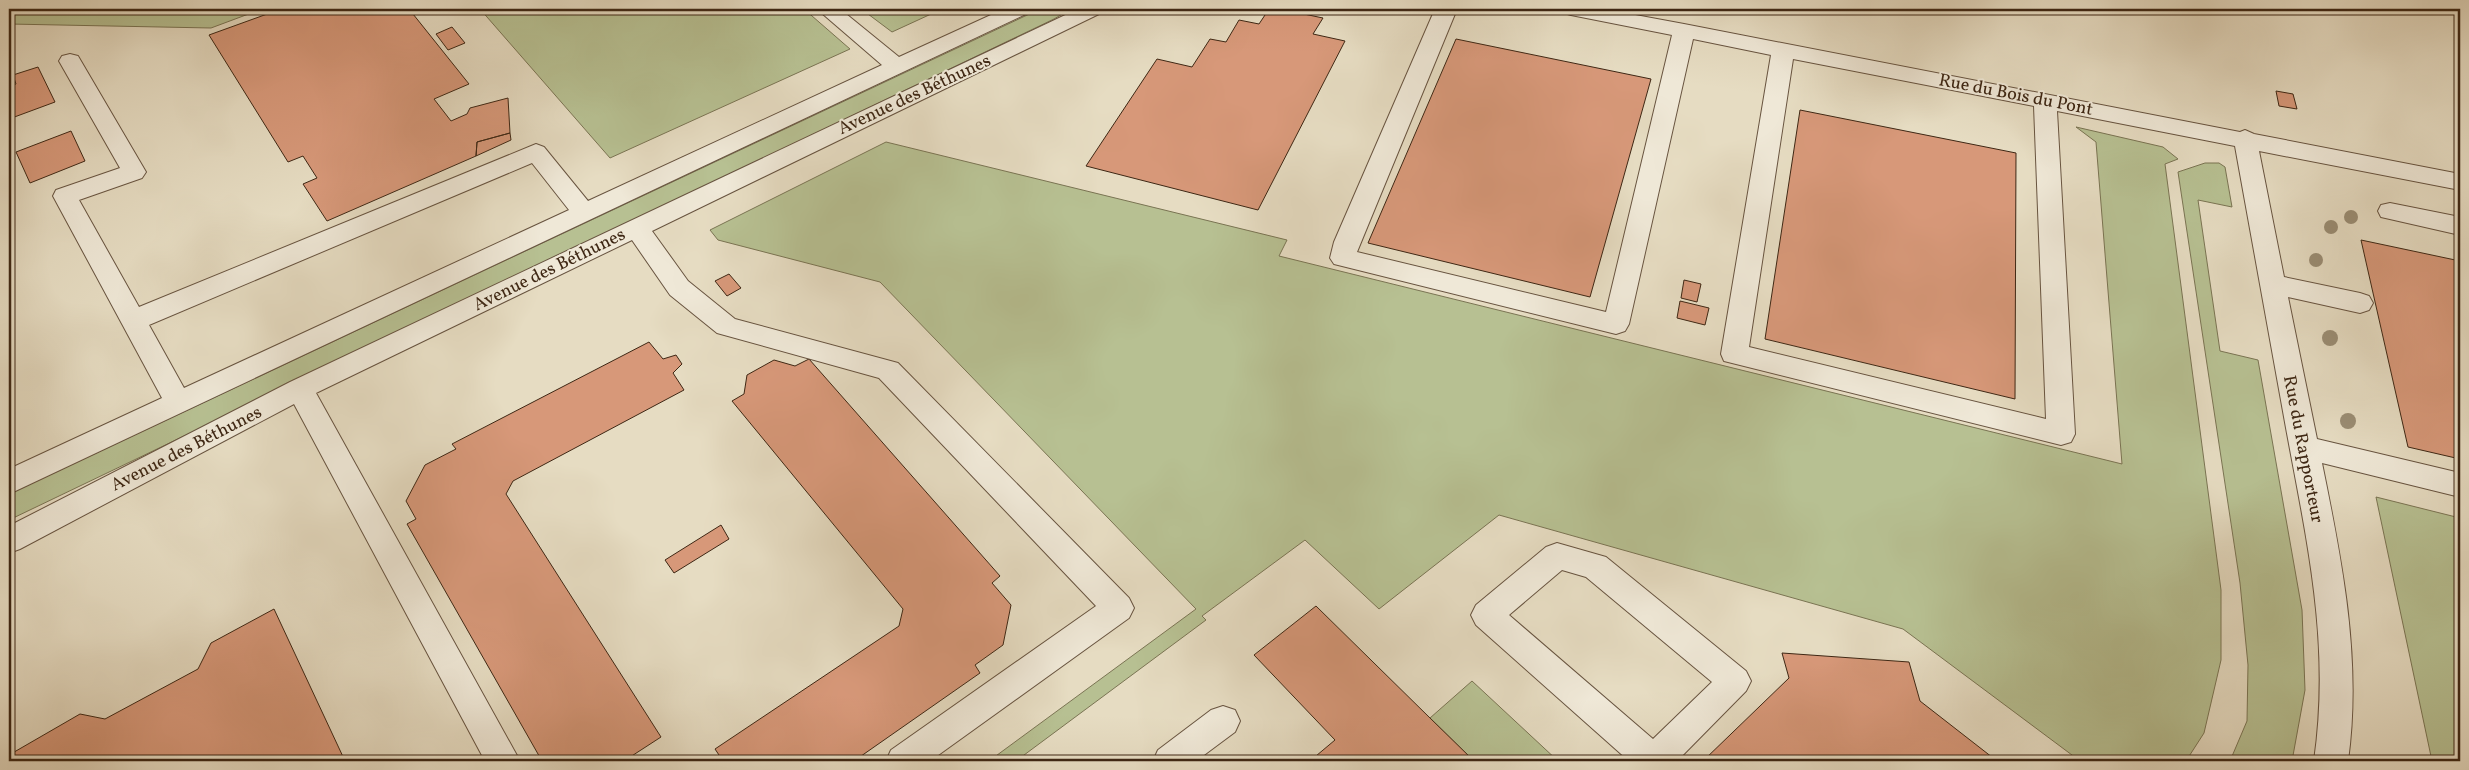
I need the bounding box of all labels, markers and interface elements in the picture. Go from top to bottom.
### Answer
street label: Avenue des Béthunes [834,49,995,142]
street label: Rue du Bois du Pont [1936,68,2095,123]
street label: Avenue des Béthunes [469,223,630,318]
street label: Rue du Rapporteur [2276,373,2329,526]
street label: Avenue des Béthunes [107,400,266,498]

